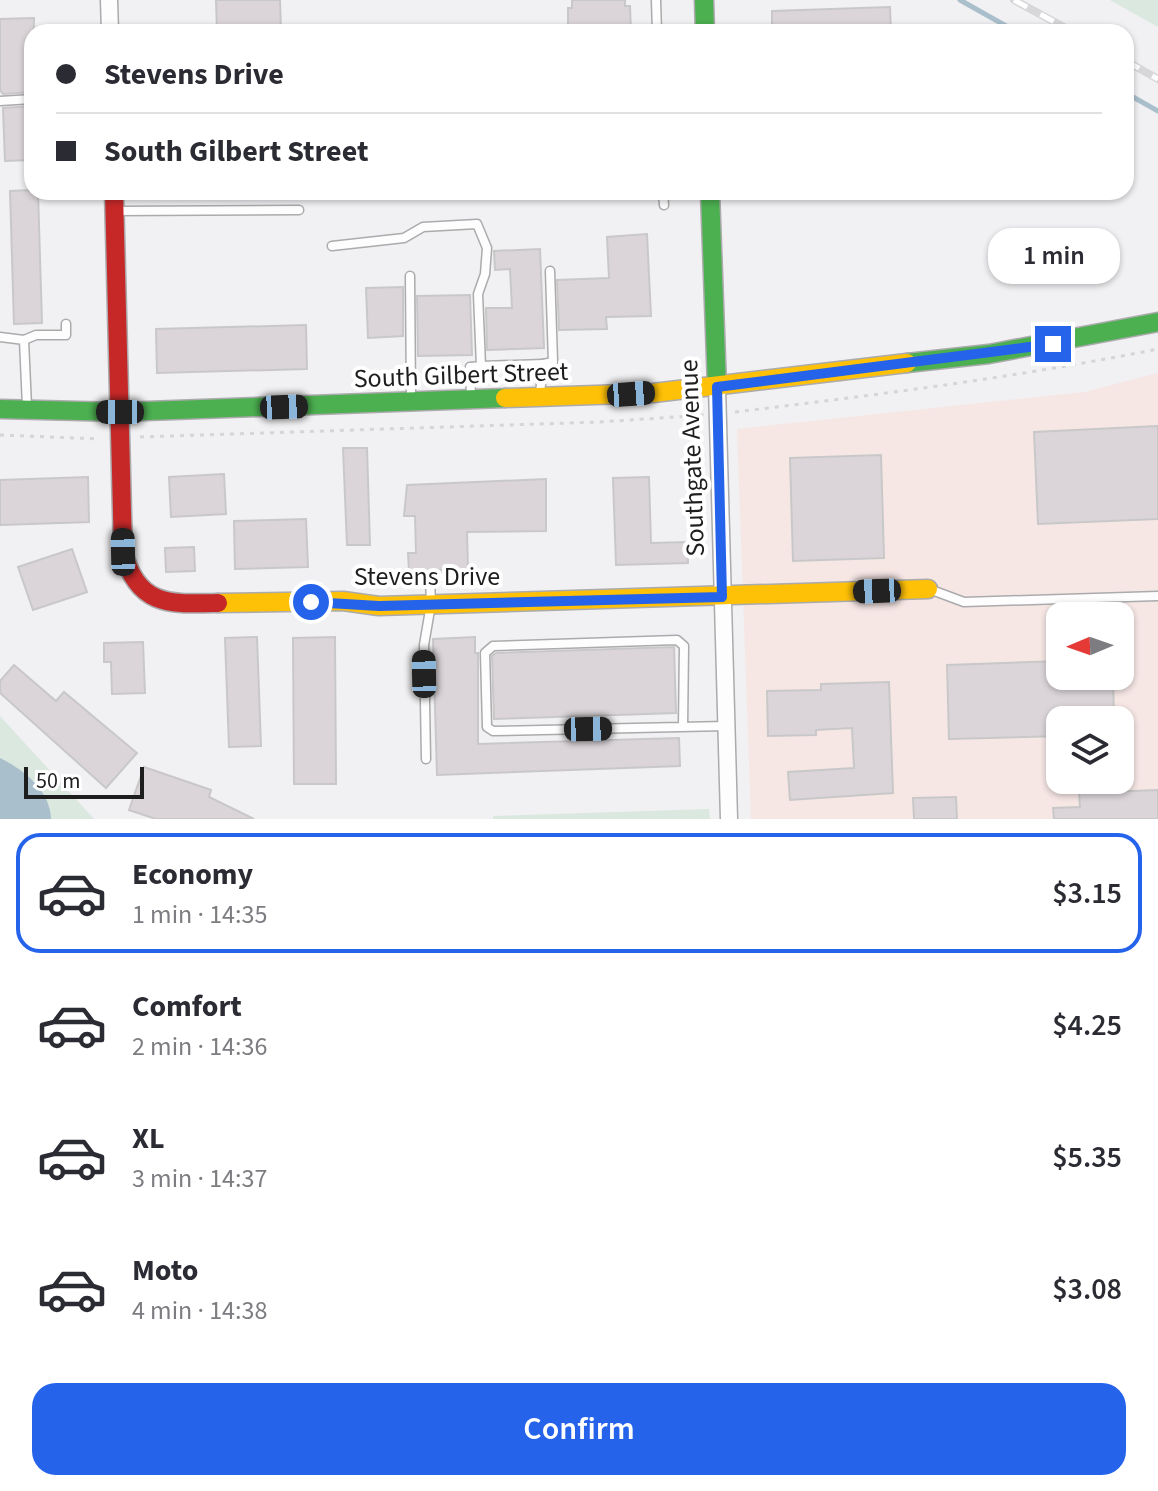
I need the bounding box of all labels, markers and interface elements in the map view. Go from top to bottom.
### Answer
text: Stevens Drive [104,53,284,96]
text: South Gilbert Street [104,130,368,173]
callout: 1 min [987,228,1119,284]
text: 1 min [1023,237,1085,274]
route end [1035,326,1071,362]
street label: South Gilbert Street [353,353,569,397]
street label: Southgate Avenue [670,359,714,557]
car [606,380,656,408]
car [260,394,308,420]
car [96,400,144,424]
car [111,528,135,576]
street label: Stevens Drive [354,558,500,595]
car [853,578,901,604]
route start [293,584,329,620]
north arrow [1046,602,1134,690]
map controls [1046,602,1134,794]
car [412,650,436,698]
button: layers [1046,706,1134,794]
car [564,717,612,741]
scale bar [24,763,144,799]
text: 50 m [36,765,81,797]
text: Economy [132,853,253,896]
icon: car [36,857,108,929]
text: $3.15 [1052,872,1122,915]
text: 1 min · 14:35 [132,896,267,933]
text: Comfort [132,985,242,1028]
icon: car [36,989,108,1061]
text: $4.25 [1052,1004,1122,1047]
text: 2 min · 14:36 [132,1028,267,1065]
text: XL [132,1117,165,1160]
icon: car [36,1121,108,1193]
text: $5.35 [1052,1136,1122,1179]
text: 3 min · 14:37 [132,1160,267,1197]
text: Moto [132,1249,198,1292]
icon: car [36,1253,108,1325]
text: $3.08 [1052,1268,1122,1311]
text: 4 min · 14:38 [132,1292,267,1329]
button: Confirm [32,1383,1126,1475]

